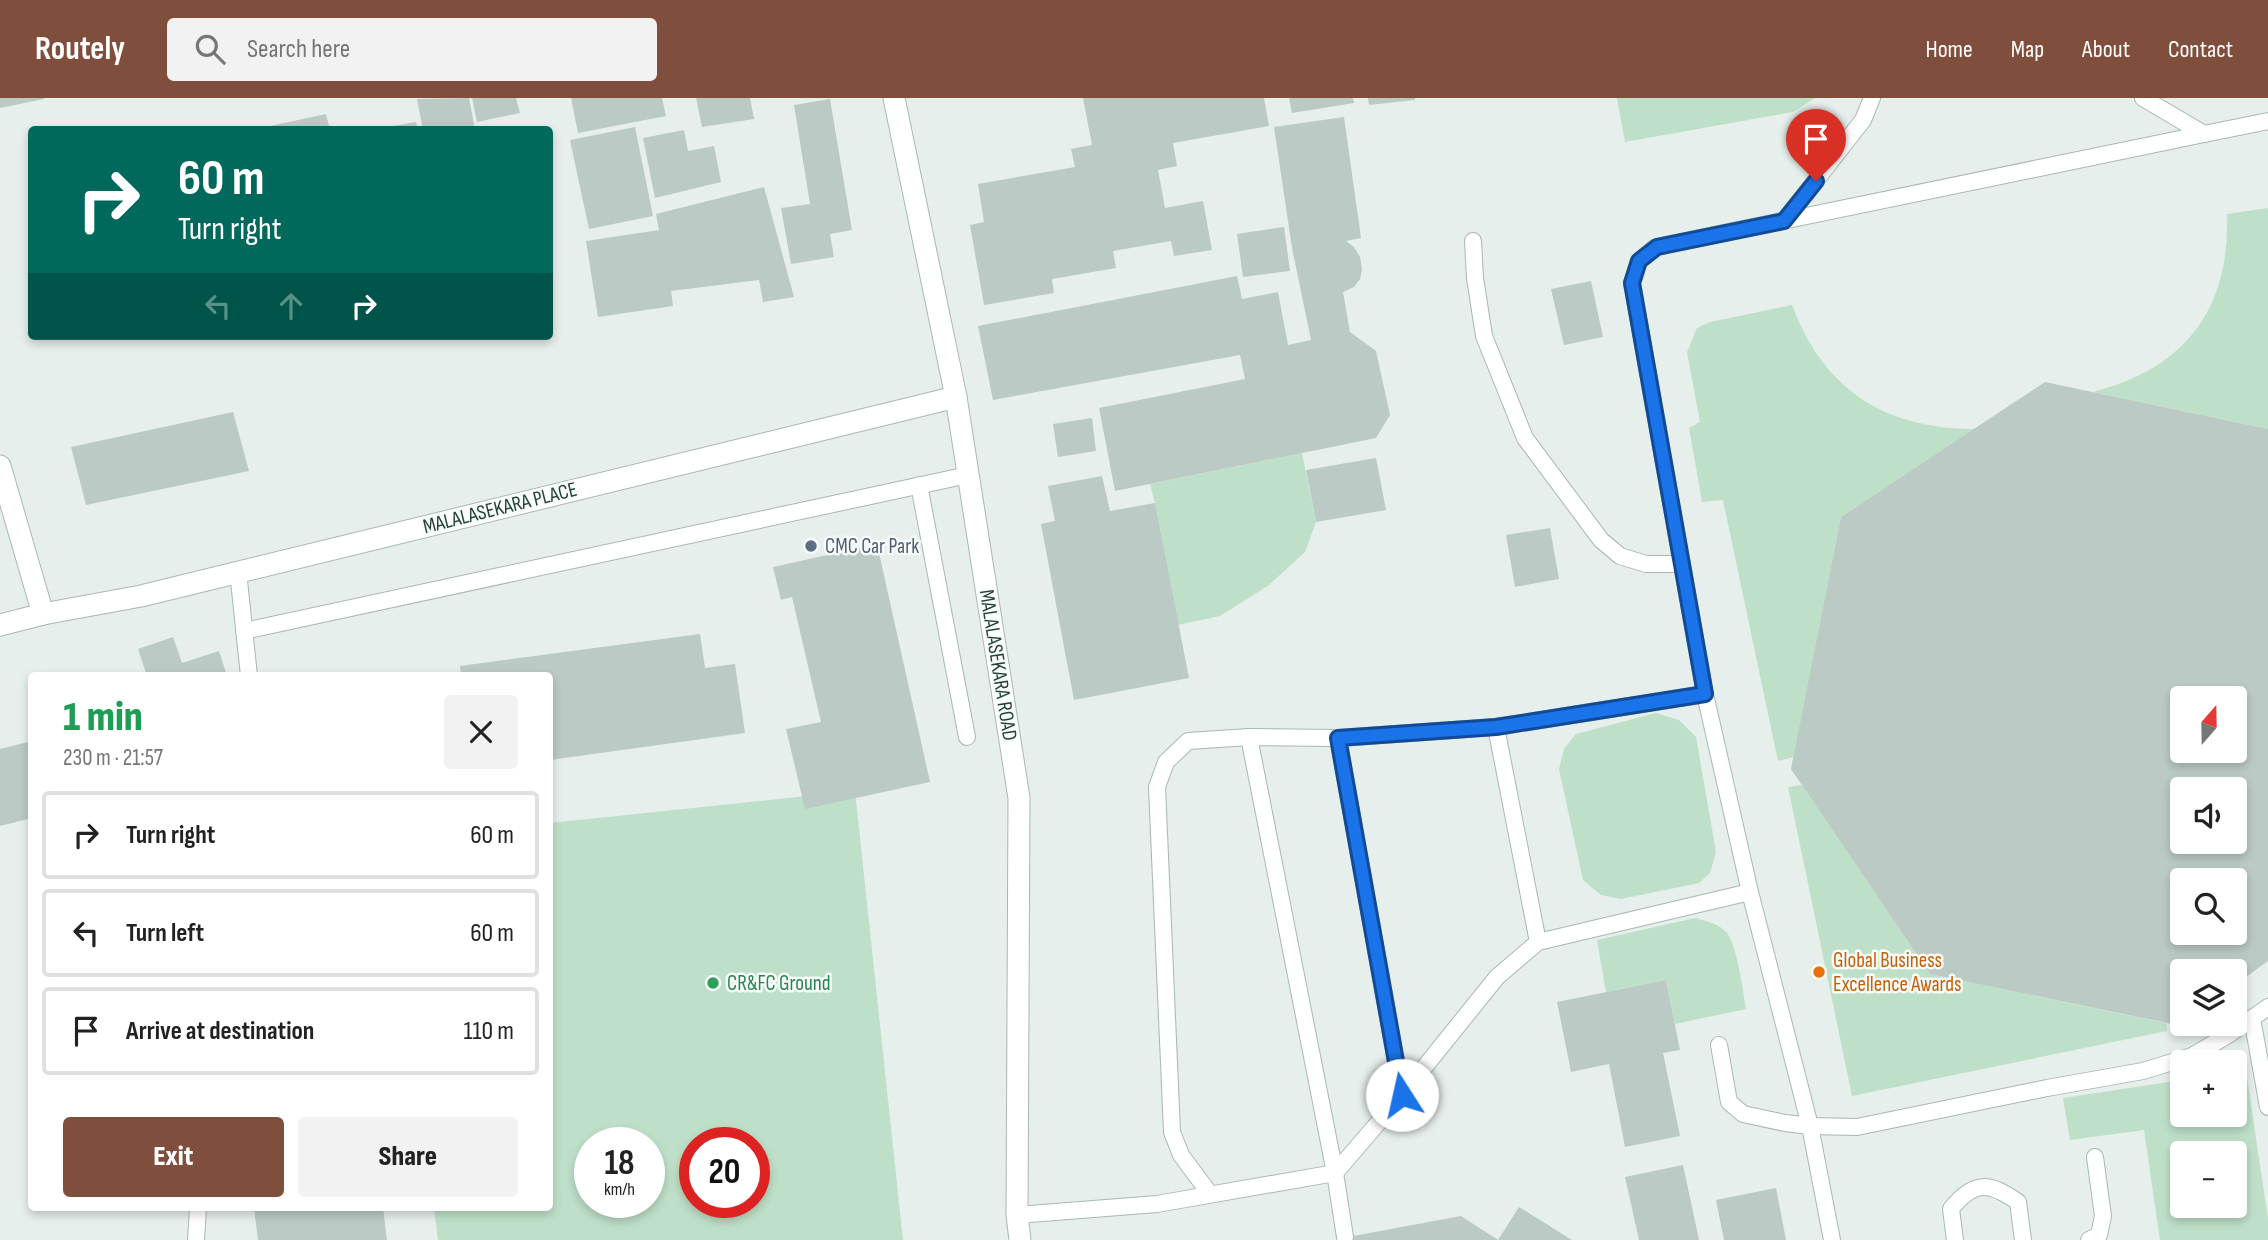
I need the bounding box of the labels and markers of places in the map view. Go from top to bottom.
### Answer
pin [1786,109,1846,181]
place label: CMC Car Park [825,534,919,559]
marker: CMC Car Park [803,538,819,554]
place label: Global Business Excellence Awards [1833,948,1962,997]
marker: Global Business Excellence Awards [1811,964,1827,980]
place label: CR&FC Ground [727,971,830,996]
marker: CR&FC Ground [705,975,721,991]

